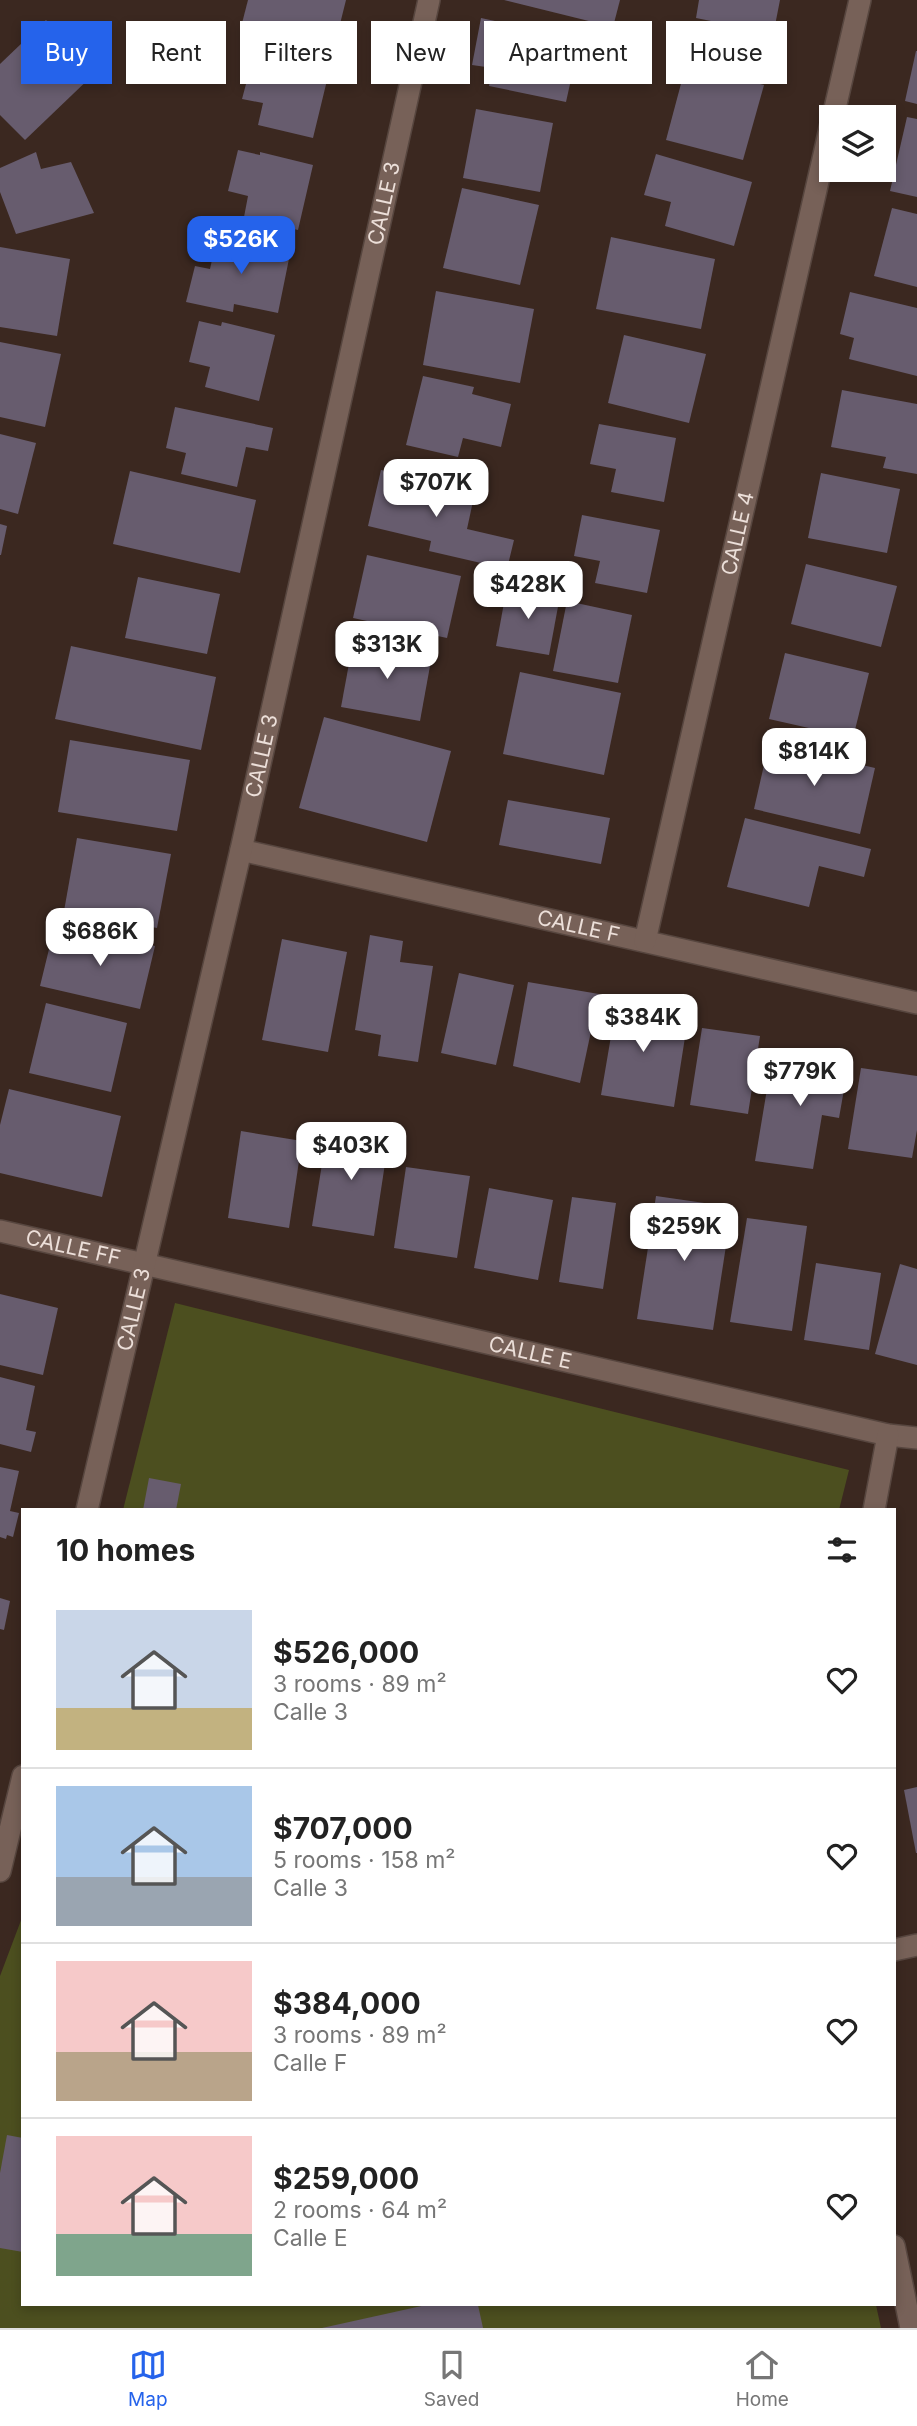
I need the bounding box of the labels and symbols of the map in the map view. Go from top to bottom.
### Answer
street label: CALLE 3 [362,159,405,247]
pin: $526K [192,216,290,276]
pin: $707K [387,460,485,519]
street label: CALLE 4 [716,489,759,578]
pin: $428K [479,562,577,621]
pin: $313K [338,622,436,681]
street label: CALLE 3 [240,712,283,800]
pin: $814K [765,728,863,788]
street label: CALLE F [535,904,622,947]
pin: $686K [51,908,149,968]
pin: $384K [594,995,692,1054]
pin: $779K [751,1048,849,1108]
pin: $403K [302,1122,400,1182]
pin: $259K [635,1204,733,1263]
street label: CALLE FF [23,1224,123,1270]
street label: CALLE 3 [112,1265,155,1353]
street label: CALLE E [486,1331,574,1374]

